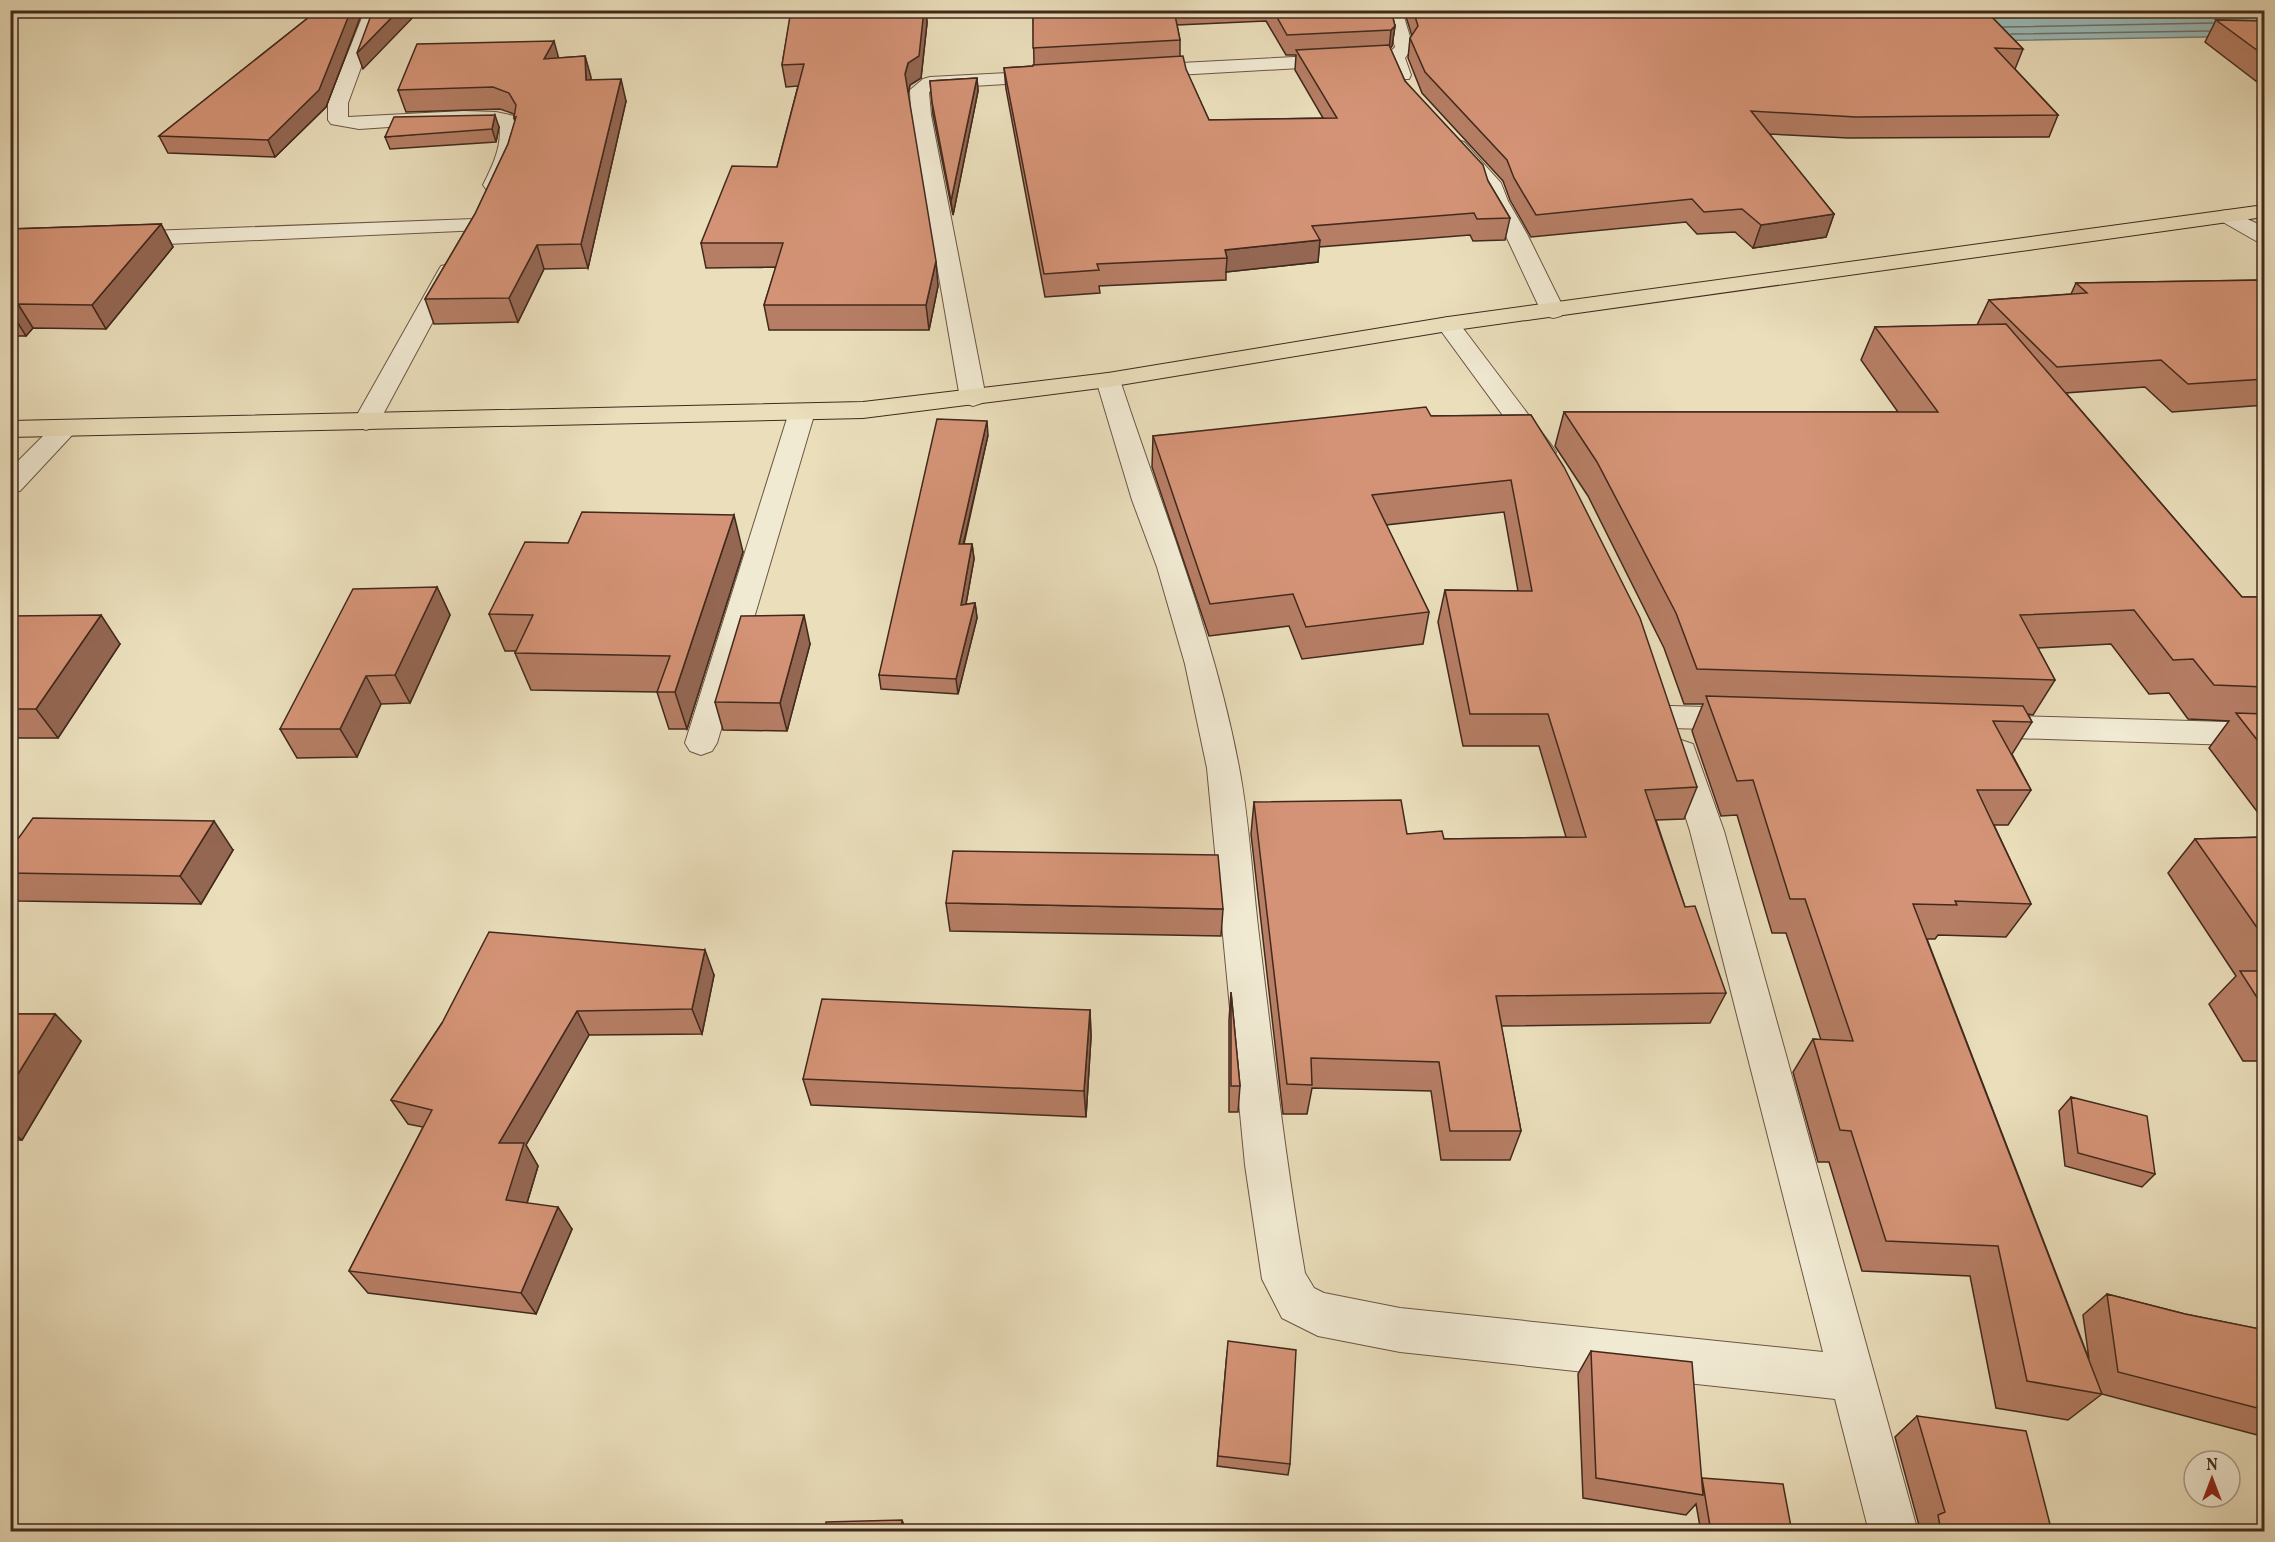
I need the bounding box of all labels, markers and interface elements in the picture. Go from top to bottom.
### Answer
north arrow [2182,1449,2242,1509]
text: N [2206,1455,2218,1477]

